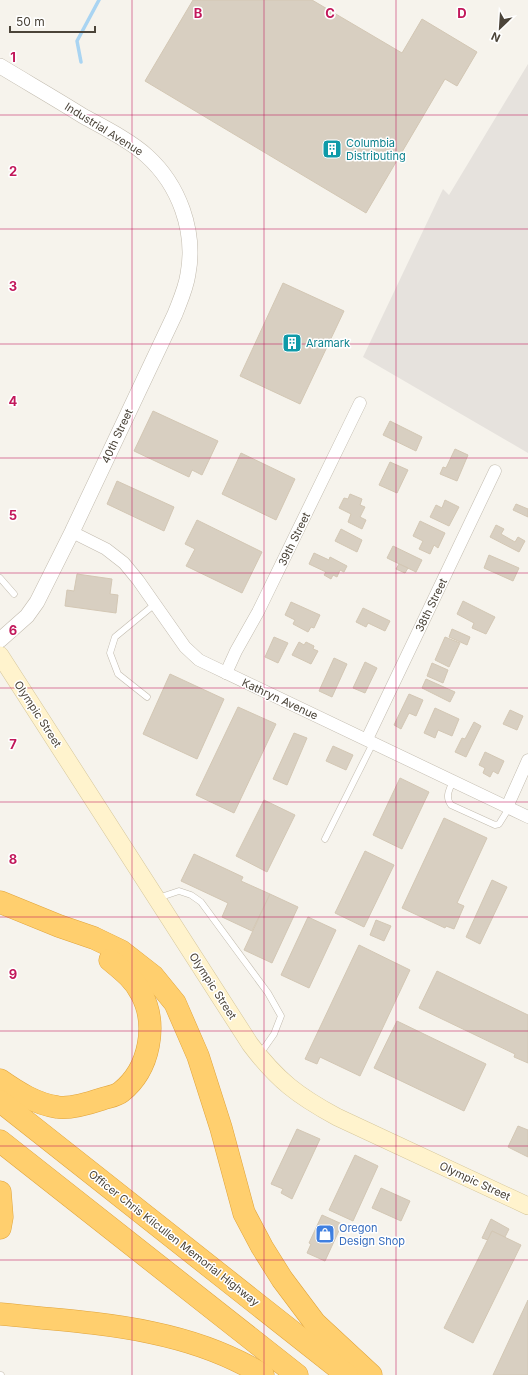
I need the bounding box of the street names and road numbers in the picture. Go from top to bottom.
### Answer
street label: Industrial Avenue [62,99,146,159]
street label: 40th Street [98,406,136,465]
street label: 39th Street [275,510,313,568]
street label: 38th Street [412,576,450,634]
street label: Kathryn Avenue [240,675,320,723]
street label: Olympic Street [11,678,65,750]
street label: Olympic Street [186,950,240,1022]
street label: Olympic Street [437,1158,513,1204]
street label: Officer Chris Kilcullen Memorial Highway [86,1167,262,1309]

